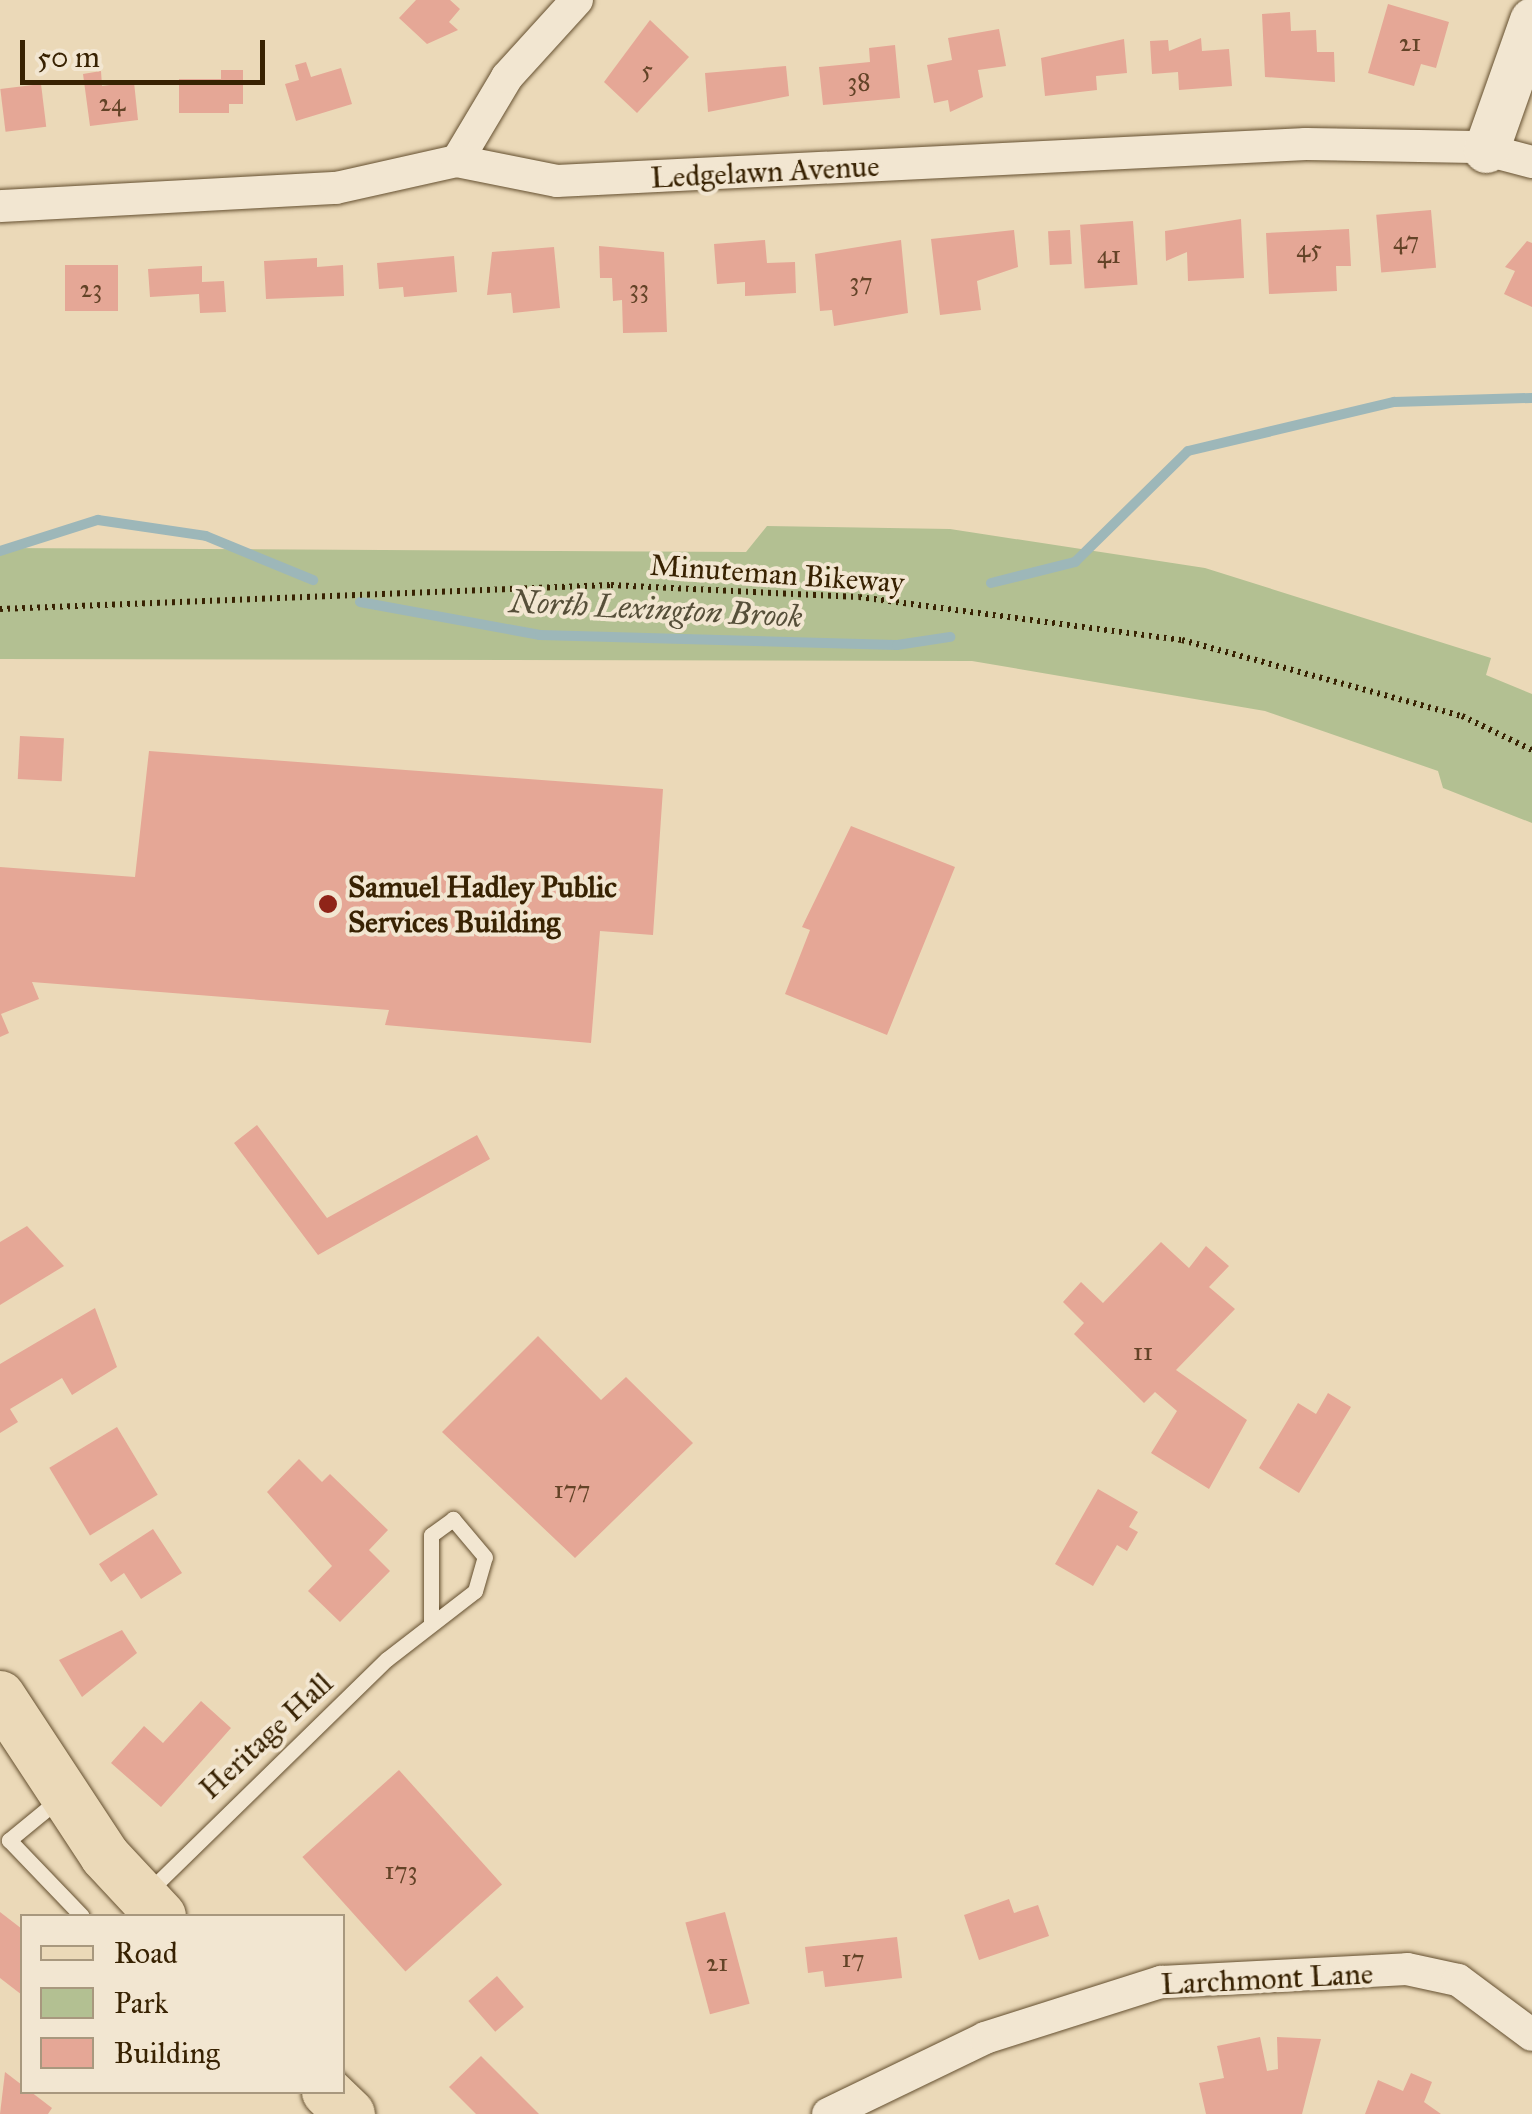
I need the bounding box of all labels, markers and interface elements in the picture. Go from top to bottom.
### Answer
scale bar [25,20,270,82]
house number: 21 [1399,28,1421,58]
text: 50 m [37,39,100,75]
house number: 5 [641,55,653,85]
house number: 38 [847,67,871,97]
house number: 24 [99,88,125,118]
street label: Ledgelawn Avenue [650,148,880,196]
house number: 47 [1393,226,1419,256]
house number: 45 [1296,234,1322,264]
house number: 41 [1097,240,1121,270]
house number: 37 [849,267,873,297]
house number: 23 [80,274,102,304]
house number: 33 [629,274,649,304]
street label: Minuteman Bikeway [649,547,905,601]
water label: North Lexington Brook [509,583,803,637]
place label: Samuel Hadley Public Services Building [348,869,617,940]
marker: Samuel Hadley Public Services Building [317,893,339,915]
house number: 11 [1133,1337,1153,1367]
house number: 177 [554,1475,590,1505]
street label: Heritage Hall [192,1665,340,1807]
house number: 173 [384,1856,418,1886]
legend [20,1914,345,2094]
text: Road [114,1935,178,1971]
house number: 17 [841,1944,865,1974]
house number: 21 [706,1948,728,1978]
street label: Larchmont Lane [1160,1955,1374,2003]
text: Park [114,1985,168,2021]
text: Building [114,2035,220,2071]

